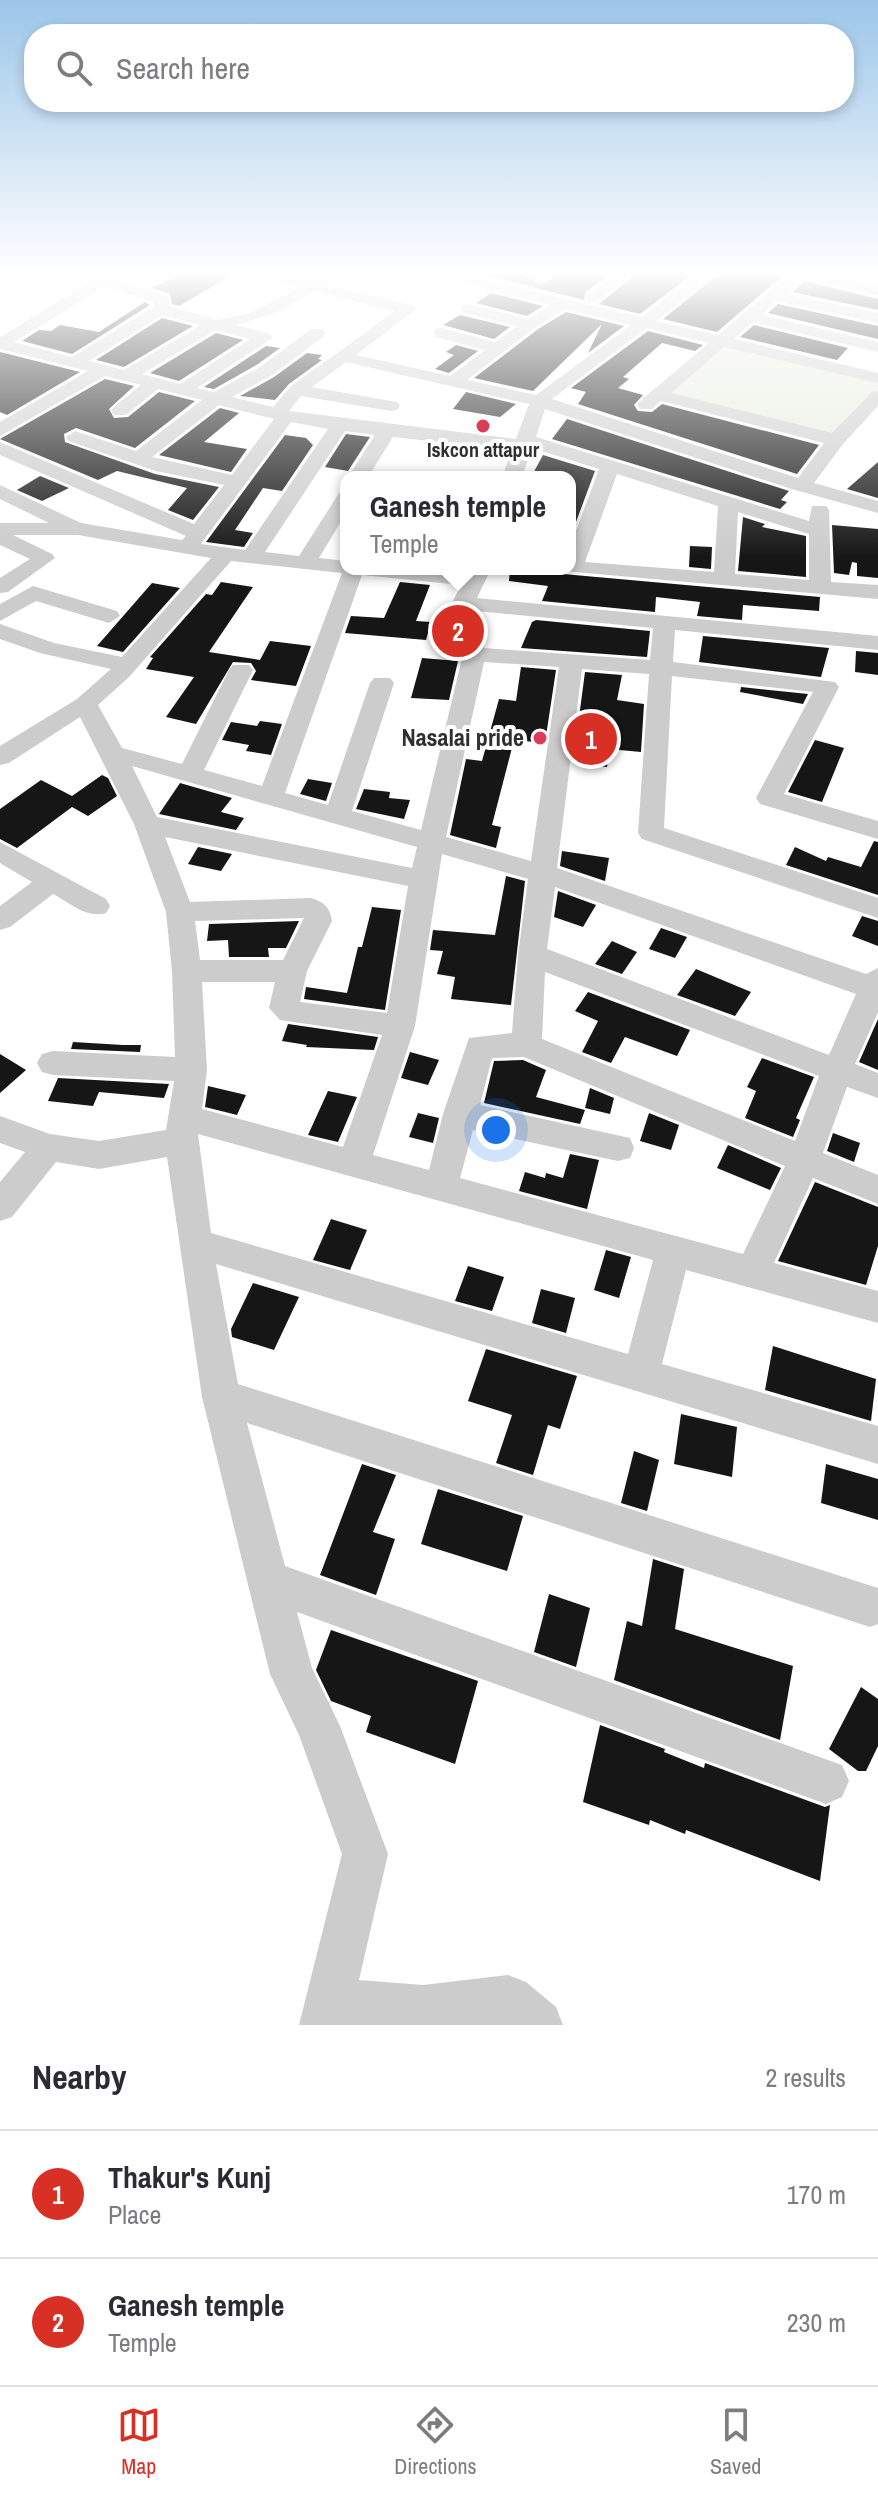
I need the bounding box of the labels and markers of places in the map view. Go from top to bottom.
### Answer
marker: Iskcon attapur [474,417,492,435]
place label: Iskcon attapur [427,436,540,463]
pin: 2 [432,601,484,661]
pin: 1 [565,709,617,769]
place label: Nasalai pride [401,721,524,753]
marker: Nasalai pride [531,729,549,747]

